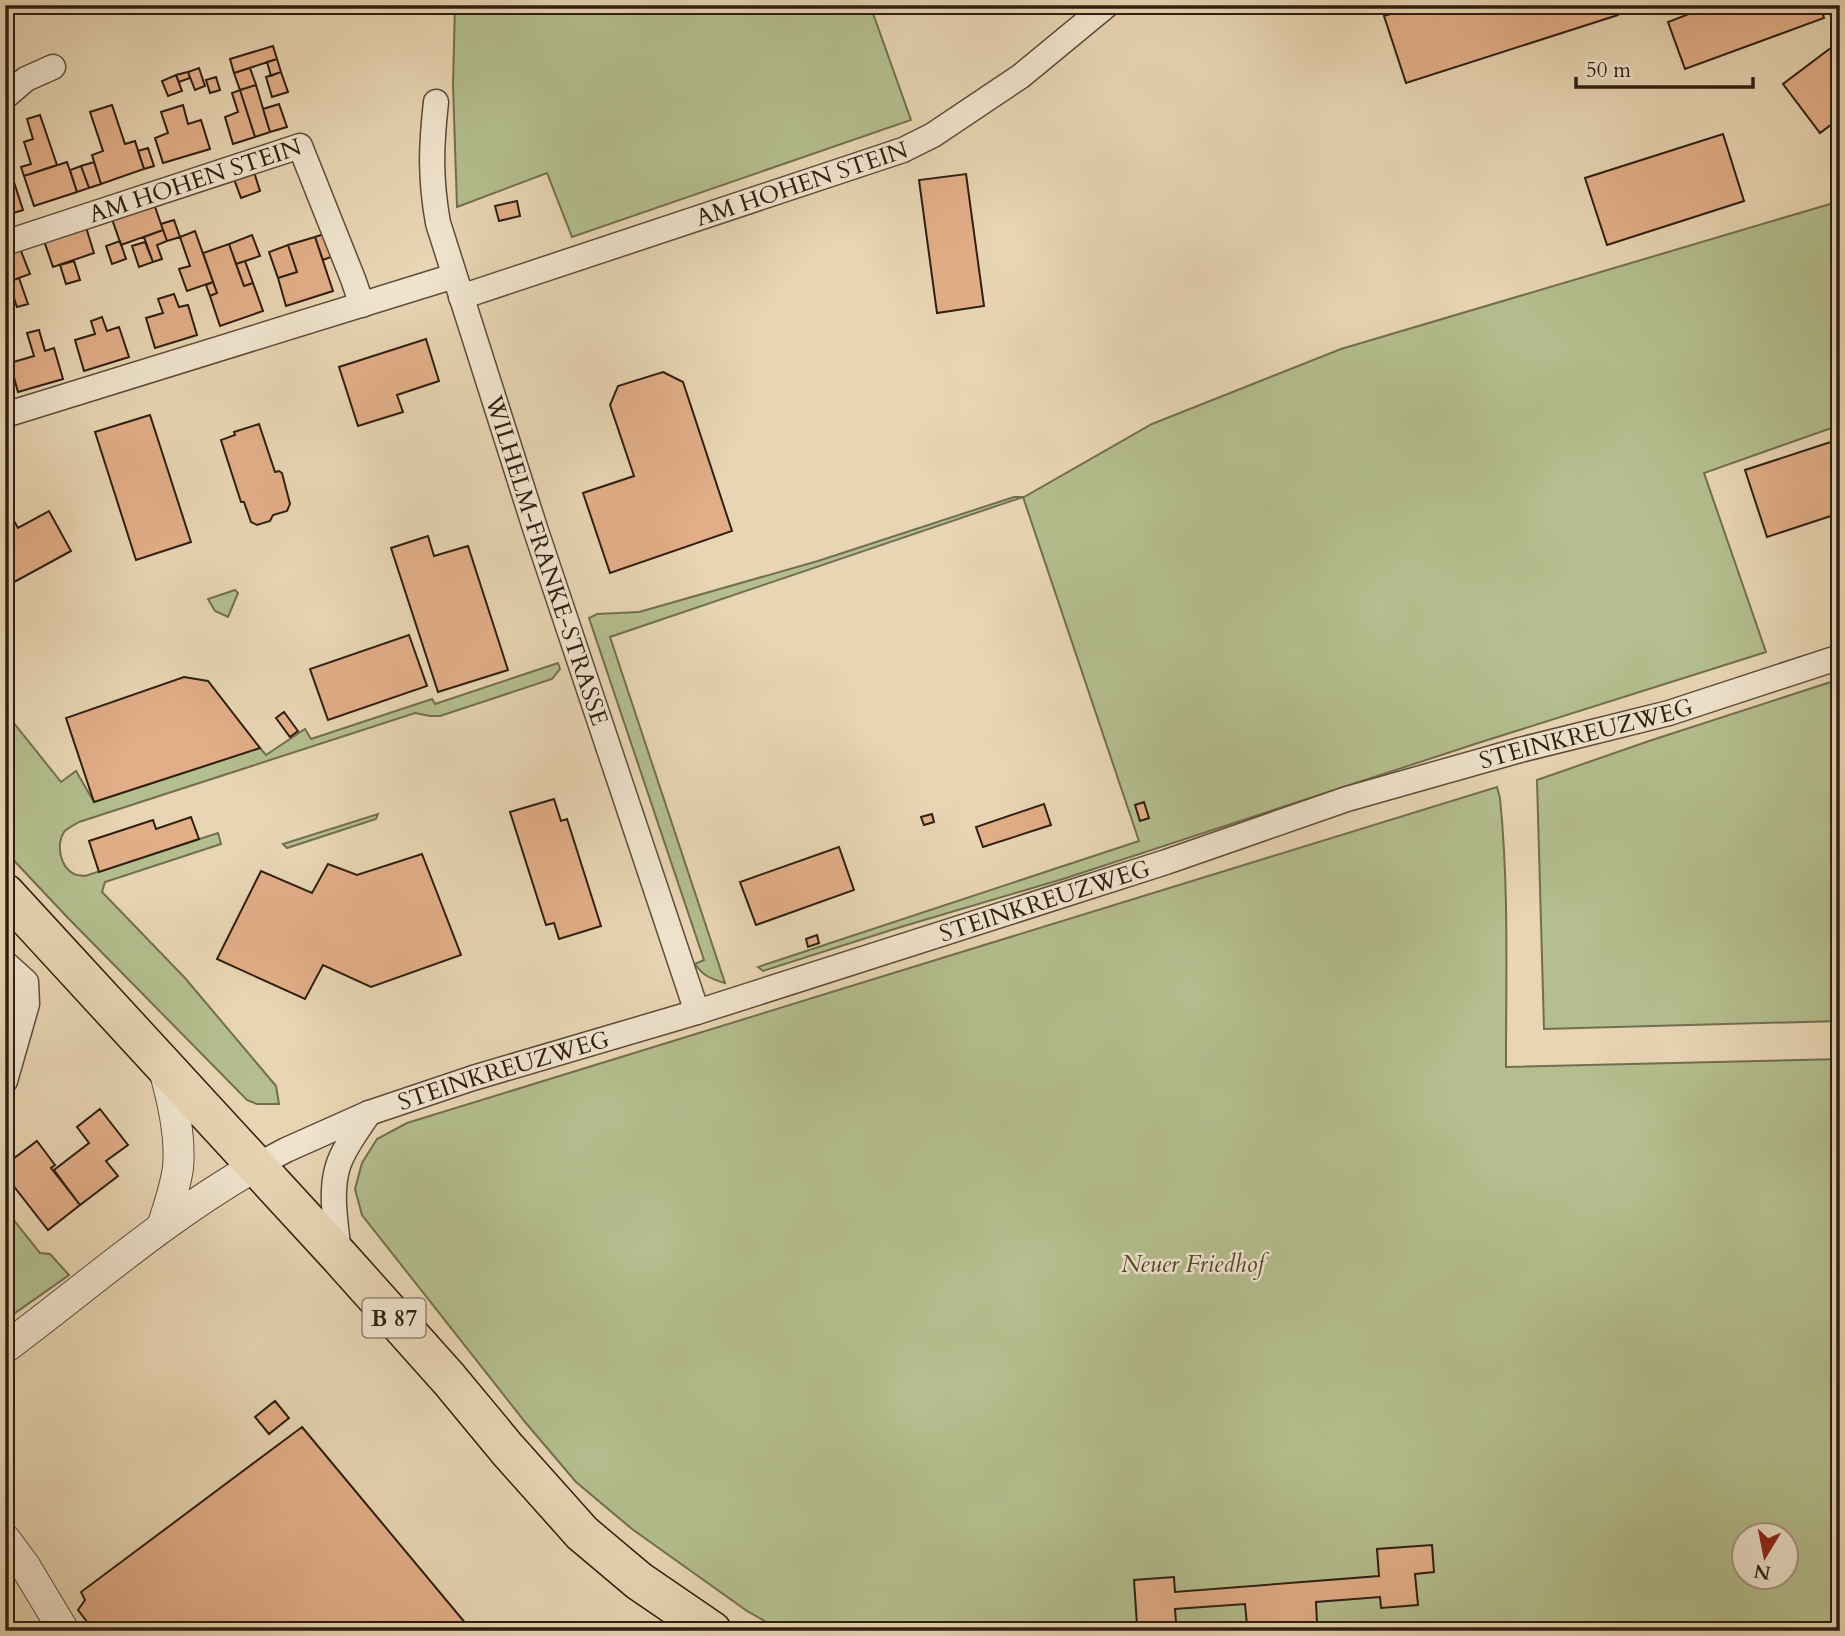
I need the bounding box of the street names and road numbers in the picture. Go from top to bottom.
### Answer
street label: AM HOHEN STEIN [84,130,306,231]
street label: AM HOHEN STEIN [691,133,913,234]
street label: WILHELM-FRANKE-STRASSE [477,390,616,730]
street label: STEINKREUZWEG [1475,690,1697,777]
street label: STEINKREUZWEG [935,852,1154,950]
street label: STEINKREUZWEG [393,1022,613,1119]
road number: B 87 [362,1298,426,1338]

